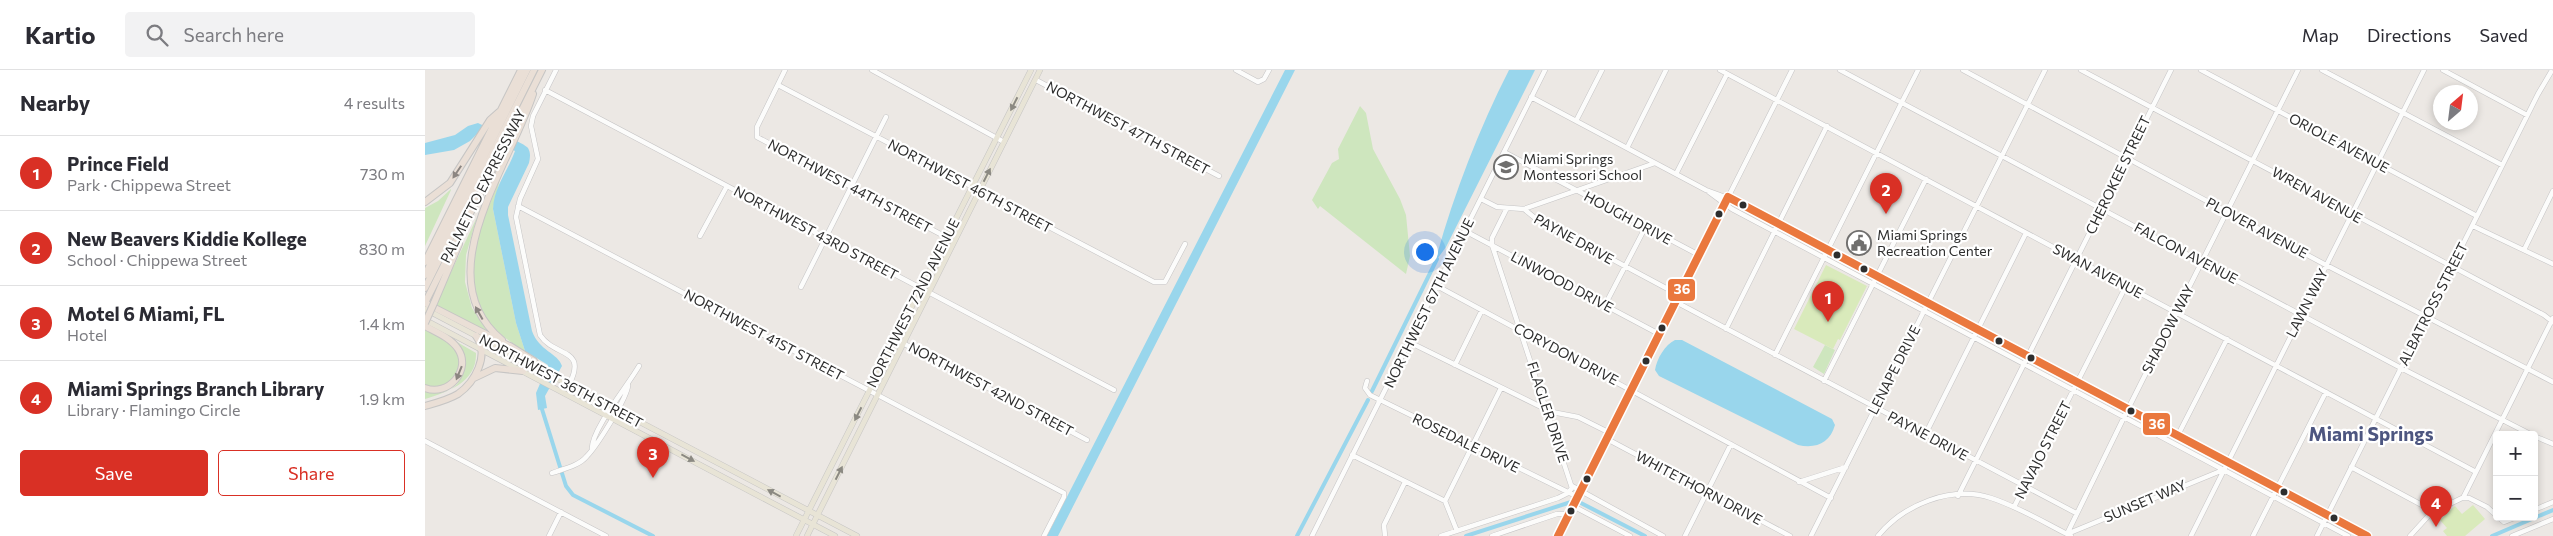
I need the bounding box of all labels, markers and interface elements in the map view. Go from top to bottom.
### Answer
search box [125,12,475,57]
text: Kartio [25,20,95,49]
icon: search [143,21,171,49]
text: Search here [183,23,284,46]
text: Map [2302,24,2339,46]
text: Directions [2367,24,2451,46]
text: Saved [2479,24,2528,46]
street label: NORTHWEST 47TH STREET [1044,77,1213,178]
north arrow [2433,85,2478,130]
text: Nearby [20,90,90,115]
text: 4 results [344,93,405,112]
one-way arrow [1010,96,1018,111]
street label: PALMETTO EXPRESSWAY [436,106,529,265]
street label: ORIOLE AVENUE [2286,109,2392,176]
street label: CHEROKEE STREET [2081,113,2154,237]
street label: NORTHWEST 44TH STREET [765,135,935,236]
street label: NORTHWEST 46TH STREET [885,135,1055,236]
place label: Miami Springs Montessori School [1523,150,1642,183]
text: Prince Field [67,152,169,175]
school or university icon: Miami Springs Montessori School [1493,154,1519,180]
street label: WREN AVENUE [2269,163,2365,226]
text: 1 [32,164,40,183]
text: 730 m [360,164,405,183]
one-way arrow [452,165,462,179]
one-way arrow [984,168,992,182]
pin: 2 [1870,173,1902,214]
text: Park · Chippewa Street [67,175,231,194]
street label: NORTHWEST 43RD STREET [731,182,901,283]
street label: HOUGH DRIVE [1581,187,1675,248]
street label: PLOVER AVENUE [2203,193,2311,262]
unlabelled marker [1738,200,1748,210]
unlabelled marker [1714,209,1724,219]
street label: PAYNE DRIVE [1531,210,1617,267]
street label: NORTHWEST 67TH AVENUE [1380,215,1477,390]
street label: NORTHWEST 72ND AVENUE [862,216,963,390]
street label: FALCON AVENUE [2132,218,2241,287]
place label: Miami Springs Recreation Center [1877,226,1993,259]
text: New Beavers Kiddie Kollege [67,227,307,250]
public building icon: Miami Springs Recreation Center [1846,230,1872,256]
text: 2 [31,239,41,258]
text: 830 m [359,239,405,258]
your location [1412,239,1438,265]
street label: ALBATROSS STREET [2394,239,2471,368]
street label: SWAN AVENUE [2050,240,2146,301]
street label: LINWOOD DRIVE [1508,247,1616,316]
text: School · Chippewa Street [67,250,247,269]
unlabelled marker [1832,250,1842,260]
unlabelled marker [1859,264,1869,274]
street label: LAWN WAY [2282,266,2331,340]
line badge: 36 [1667,278,1696,302]
text: 36 [1674,280,1691,297]
pin: 1 [1812,281,1844,322]
street label: SHADOW WAY [2138,281,2197,376]
street label: NORTHWEST 41ST STREET [681,285,847,384]
text: Motel 6 Miami, FL [67,302,224,325]
one-way arrow [475,306,483,321]
text: 3 [31,314,41,333]
text: 1.4 km [359,314,405,333]
street label: CORYDON DRIVE [1511,319,1621,388]
street label: LENAPE DRIVE [1864,322,1923,417]
unlabelled marker [1657,323,1667,333]
text: Hotel [67,325,107,344]
street label: NORTHWEST 36TH STREET [476,330,646,431]
unlabelled marker [1994,336,2004,346]
street label: NORTHWEST 42ND STREET [906,338,1077,439]
unlabelled marker [2026,353,2036,363]
unlabelled marker [1641,356,1651,366]
street label: FLAGLER DRIVE [1524,359,1573,465]
one-way arrow [454,366,462,380]
text: Miami Springs Branch Library [67,377,324,400]
text: 4 [31,389,41,408]
text: 1.9 km [359,389,405,408]
street label: NAVAJO STREET [2011,398,2075,502]
text: Library · Flamingo Circle [67,400,241,419]
unlabelled marker [2126,406,2136,416]
one-way arrow [854,407,862,421]
street label: PAYNE DRIVE [1885,407,1971,464]
street label: ROSEDALE DRIVE [1410,409,1523,476]
line badge: 36 [2142,412,2171,436]
text: 36 [2149,415,2166,432]
district label: Miami Springs [2308,422,2434,445]
map controls [2493,431,2538,521]
button: + [2493,431,2538,476]
pin: 3 [637,437,669,478]
street label: WHITETHORN DRIVE [1633,447,1765,528]
button: Save [20,450,208,496]
button: Share [218,450,405,496]
one-way arrow [681,454,695,462]
one-way arrow [835,466,843,480]
unlabelled marker [1582,474,1592,484]
street label: SUNSET WAY [2101,476,2189,526]
button: − [2493,476,2538,521]
pin: 4 [2420,486,2452,527]
unlabelled marker [2279,487,2289,497]
one-way arrow [767,489,782,497]
unlabelled marker [1566,506,1576,516]
unlabelled marker [2329,513,2339,523]

